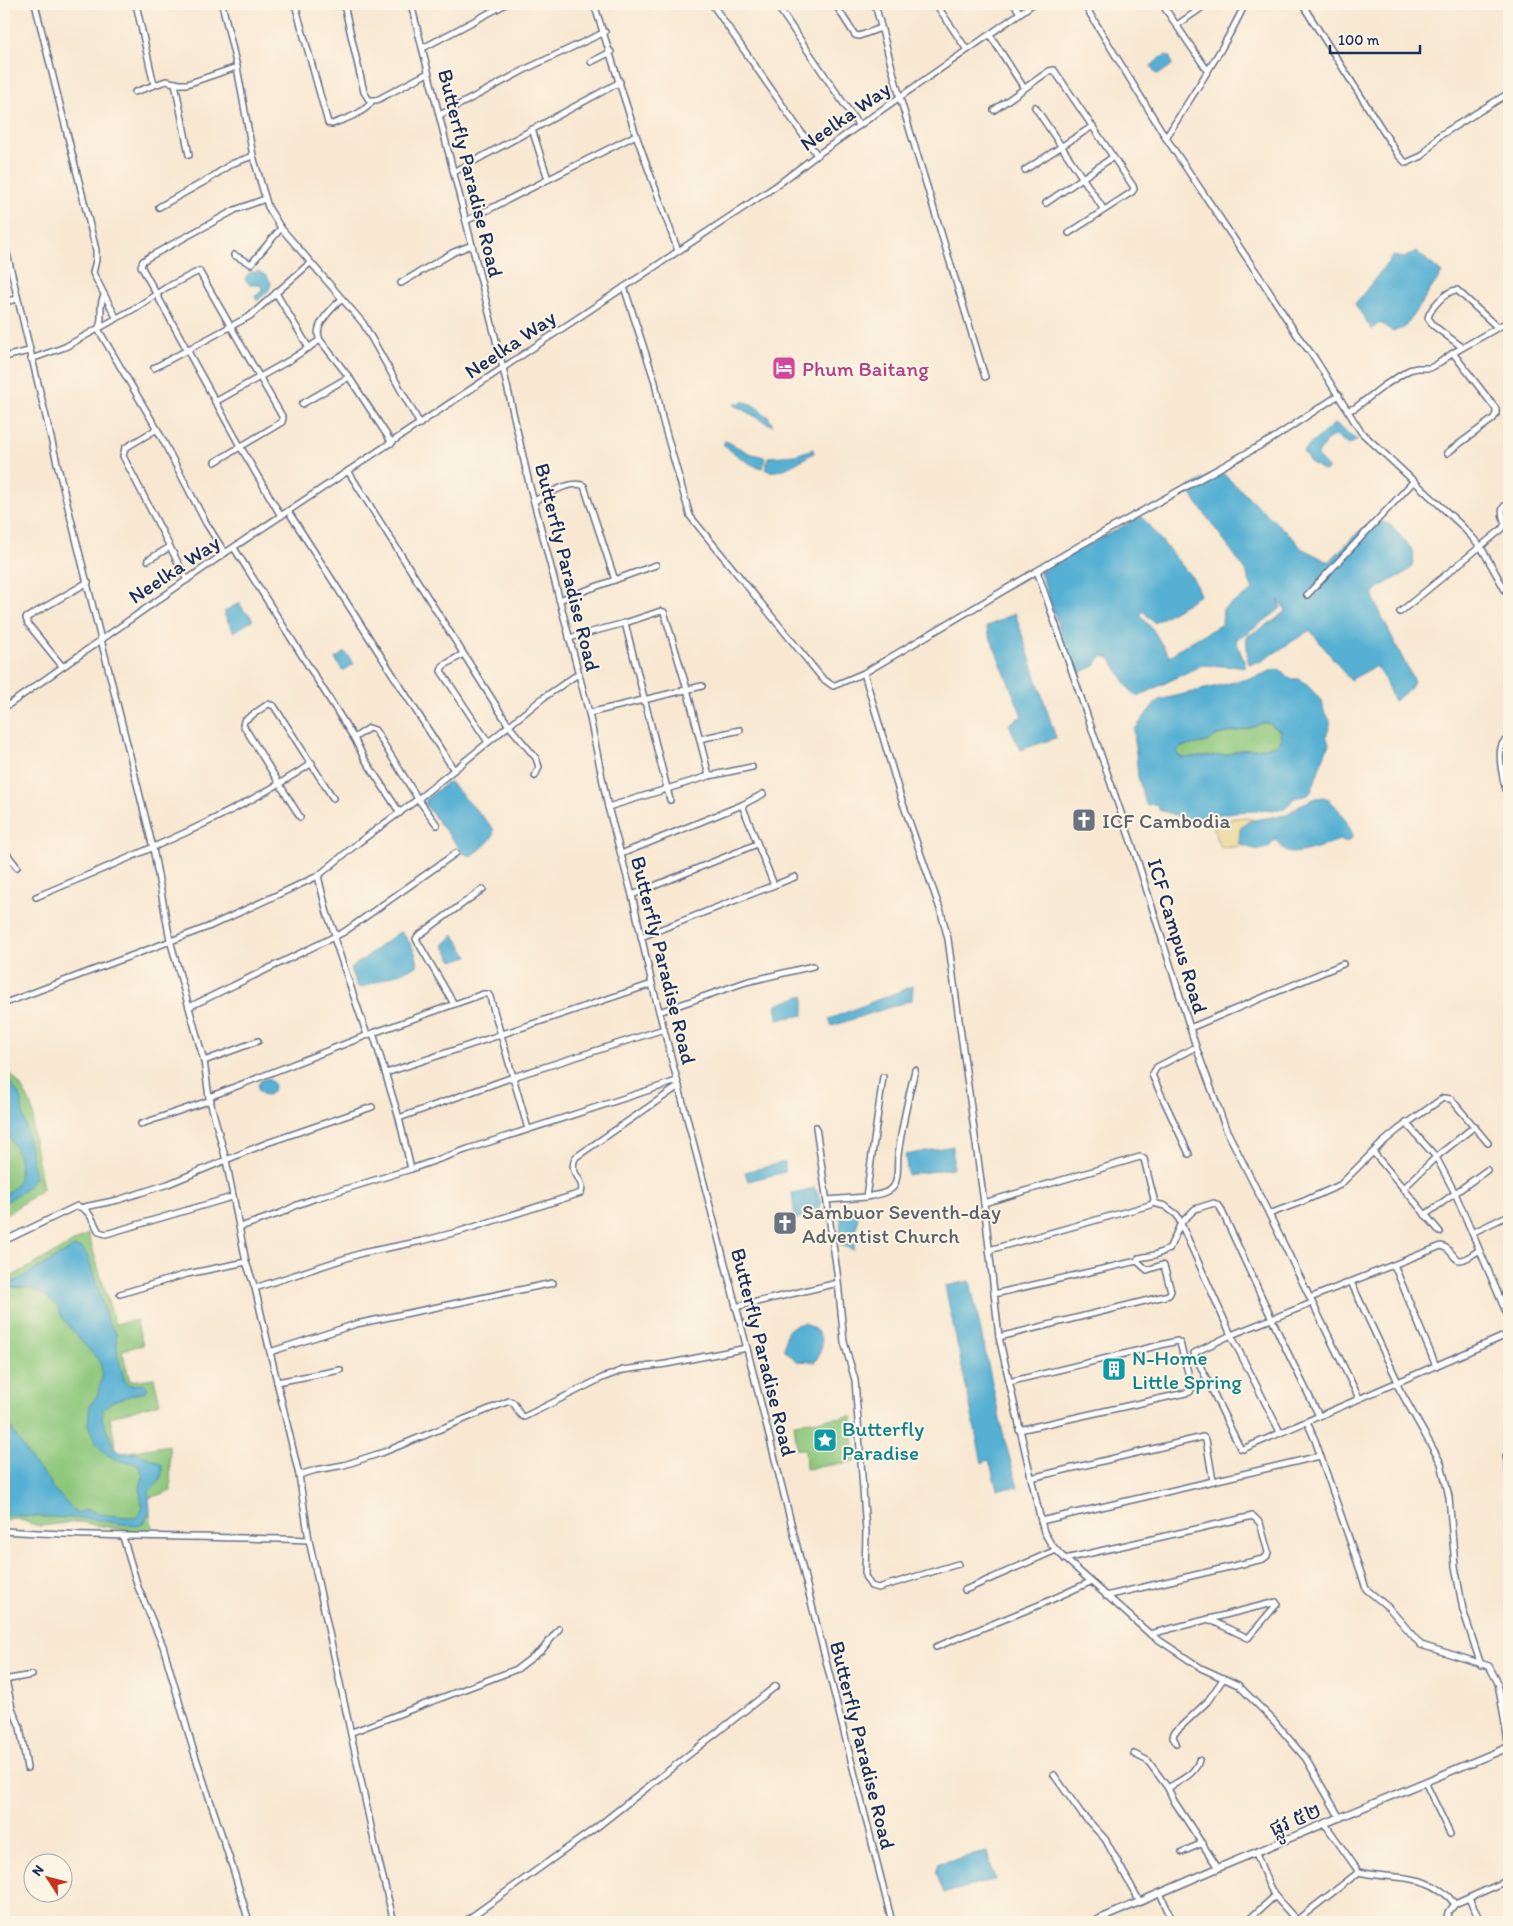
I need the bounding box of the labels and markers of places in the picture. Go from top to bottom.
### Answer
hotel icon: Phum Baitang [771,355,797,381]
place label: Phum Baitang [802,356,929,381]
church icon: ICF Cambodia [1071,807,1097,833]
place label: ICF Cambodia [1102,808,1230,833]
place label: Sambuor Seventh-day Adventist Church [802,1199,1001,1248]
church icon: Sambuor Seventh-day Adventist Church [772,1210,798,1236]
place label: N-Home Little Spring [1132,1345,1242,1394]
building icon: N-Home Little Spring [1101,1356,1127,1382]
place label: Butterfly Paradise [842,1416,924,1465]
place icon: Butterfly Paradise [812,1427,838,1453]

